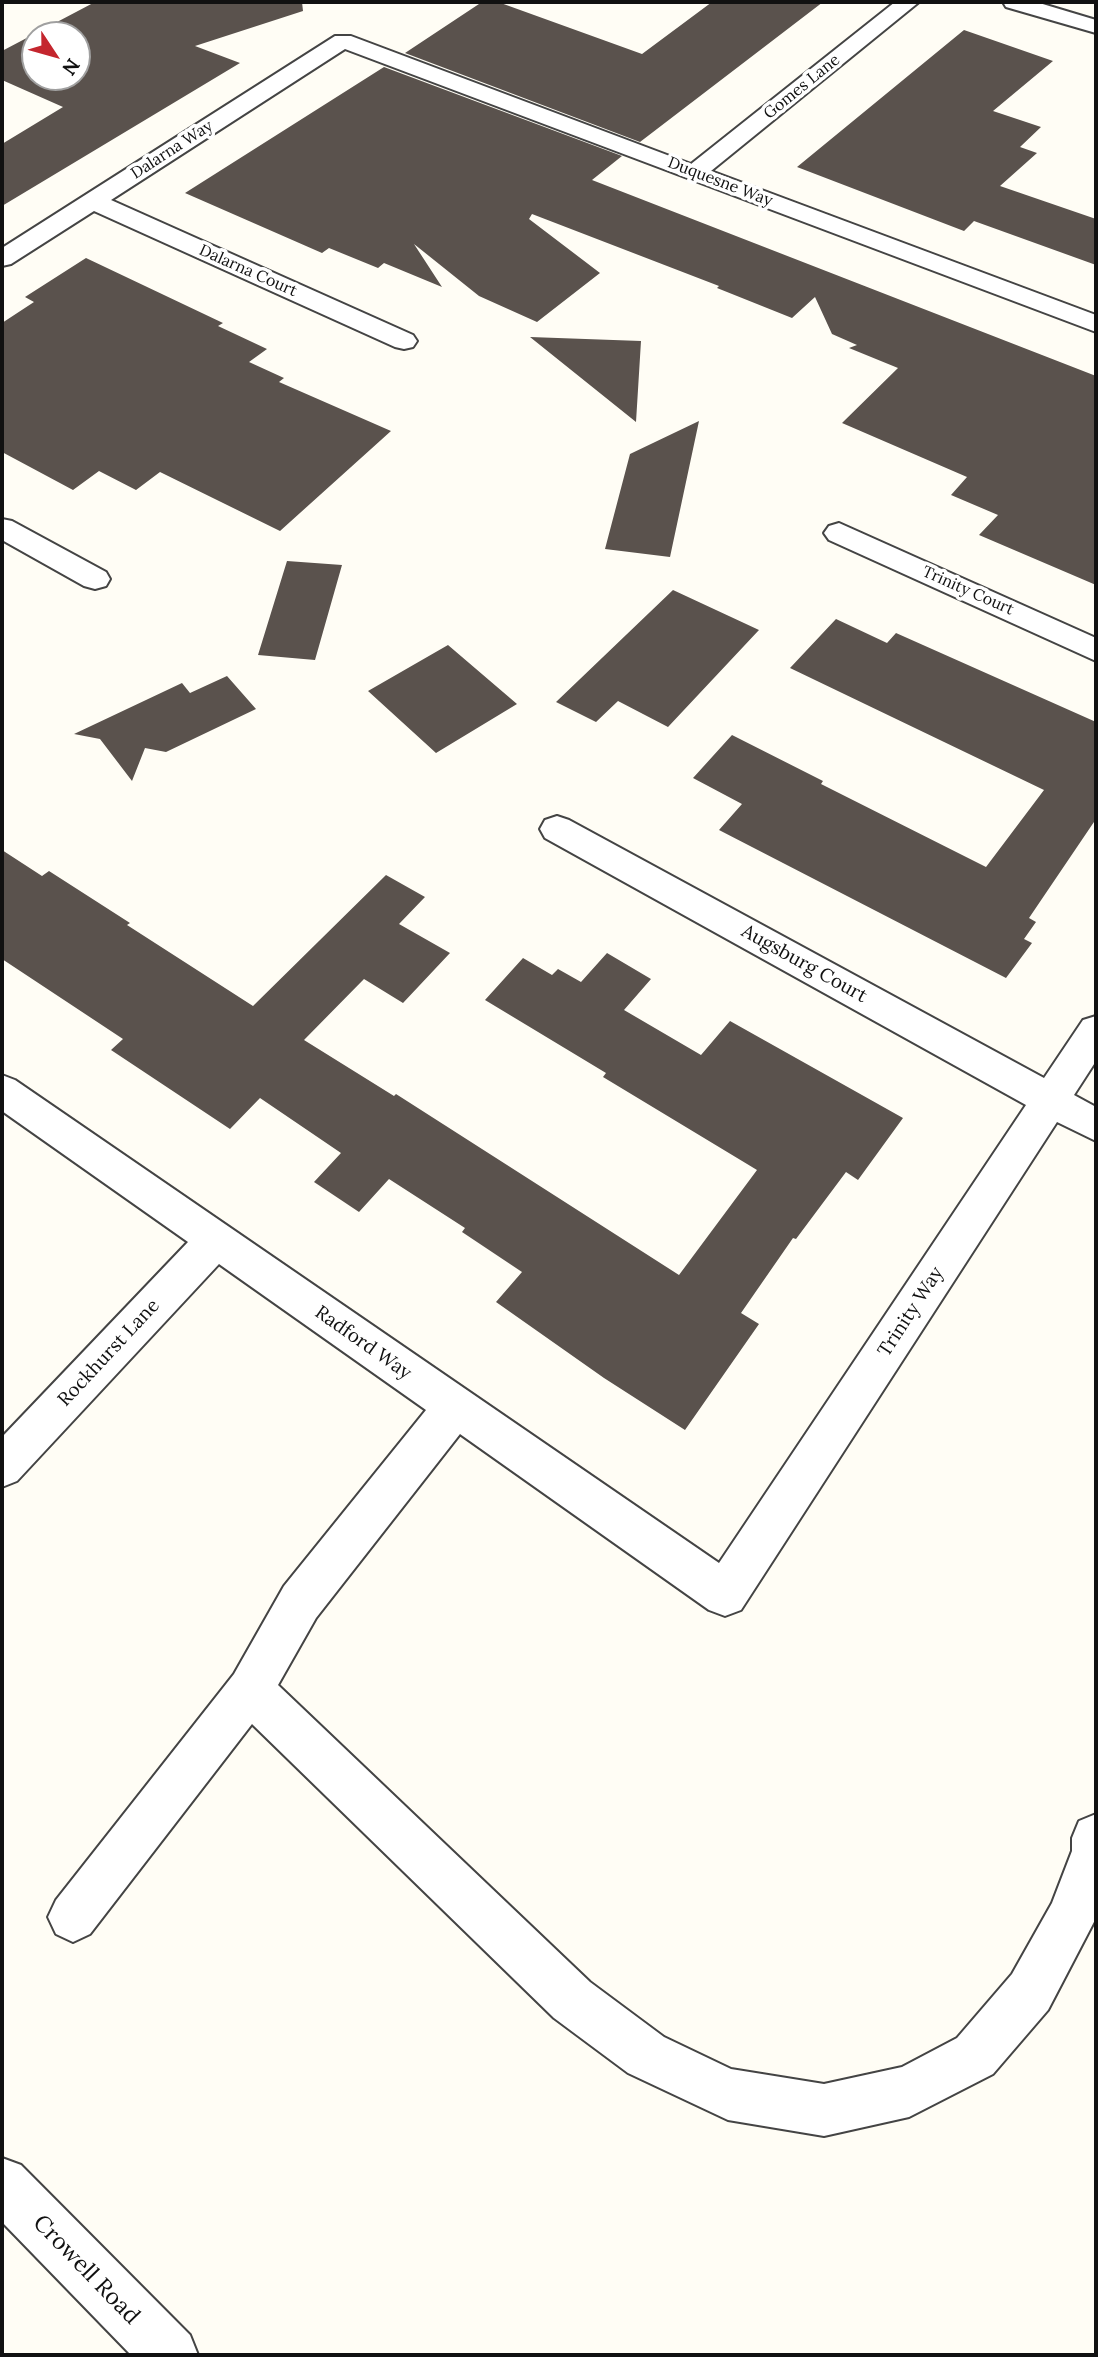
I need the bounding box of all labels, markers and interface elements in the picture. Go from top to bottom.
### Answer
north arrow [21,21,91,91]
street label: Gomes Lane [760,50,844,124]
text: N [57,54,85,80]
street label: Dalarna Way [128,116,216,184]
street label: Duquesne Way [665,153,775,211]
street label: Dalarna Court [196,241,300,301]
street label: Trinity Court [919,562,1017,620]
street label: Augsburg Court [737,920,871,1008]
street label: Trinity Way [873,1263,949,1361]
street label: Rockhurst Lane [53,1295,165,1411]
street label: Radford Way [310,1301,416,1385]
street label: Crowell Road [27,2209,145,2331]

